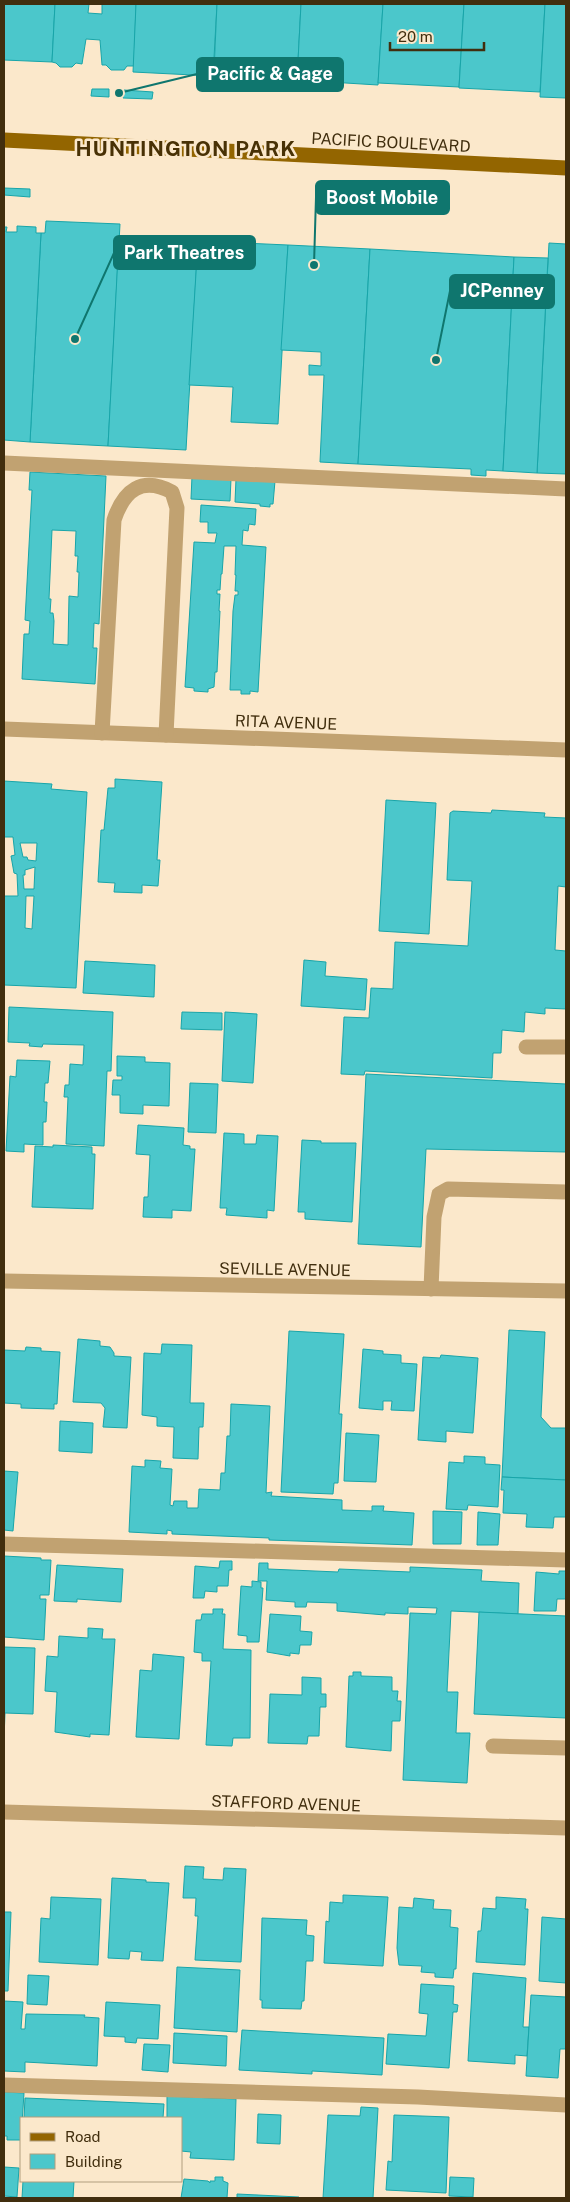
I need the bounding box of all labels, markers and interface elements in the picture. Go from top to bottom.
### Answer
scale bar [390,20,484,52]
text: 20 m [398,28,433,45]
callout: Pacific & Gage [197,58,343,91]
text: Pacific & Gage [207,63,333,84]
street label: PACIFIC BOULEVARD [311,129,471,156]
district label: HUNTINGTON PARK [76,136,296,161]
callout: Boost Mobile [316,181,449,214]
text: Boost Mobile [326,187,438,208]
callout: Park Theatres [114,236,255,269]
text: Park Theatres [124,242,244,263]
callout: JCPenney [450,275,554,308]
text: JCPenney [460,280,544,301]
street label: RITA AVENUE [235,711,337,734]
street label: SEVILLE AVENUE [219,1259,351,1280]
street label: STAFFORD AVENUE [211,1791,361,1816]
legend [20,2117,182,2182]
text: Road [65,2128,101,2145]
text: Building [65,2153,123,2170]

